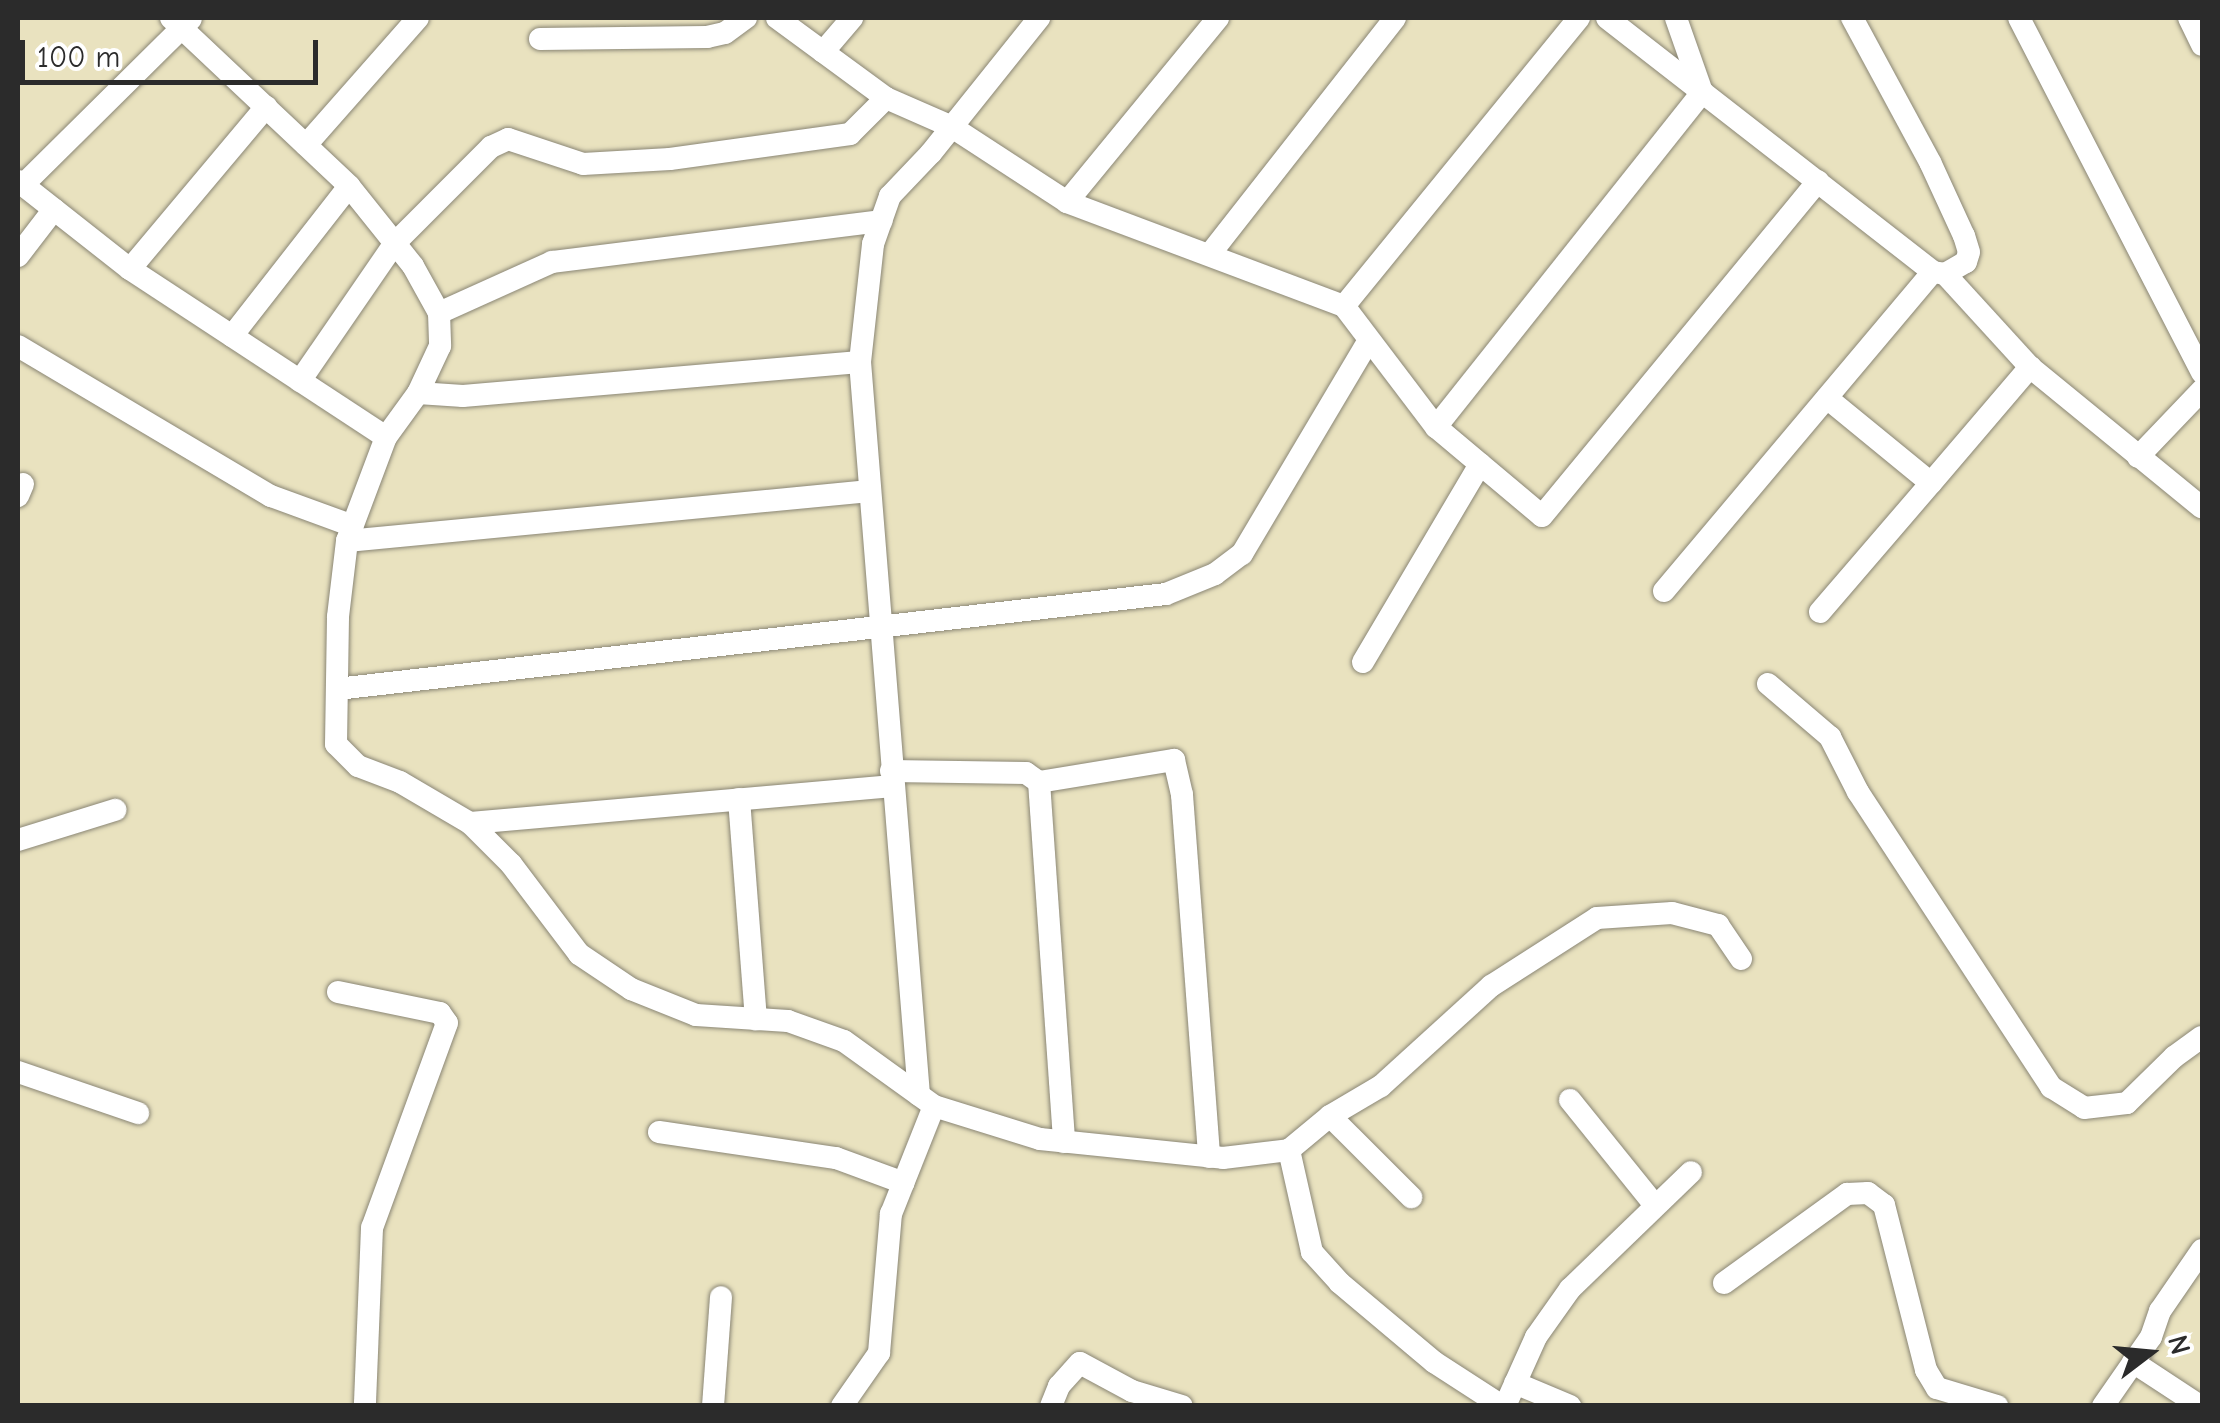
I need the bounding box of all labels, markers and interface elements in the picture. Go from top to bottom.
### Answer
scale bar [25,20,322,82]
text: 100 m [37,40,120,75]
north arrow [2100,1303,2200,1403]
text: N [2161,1332,2197,1358]

